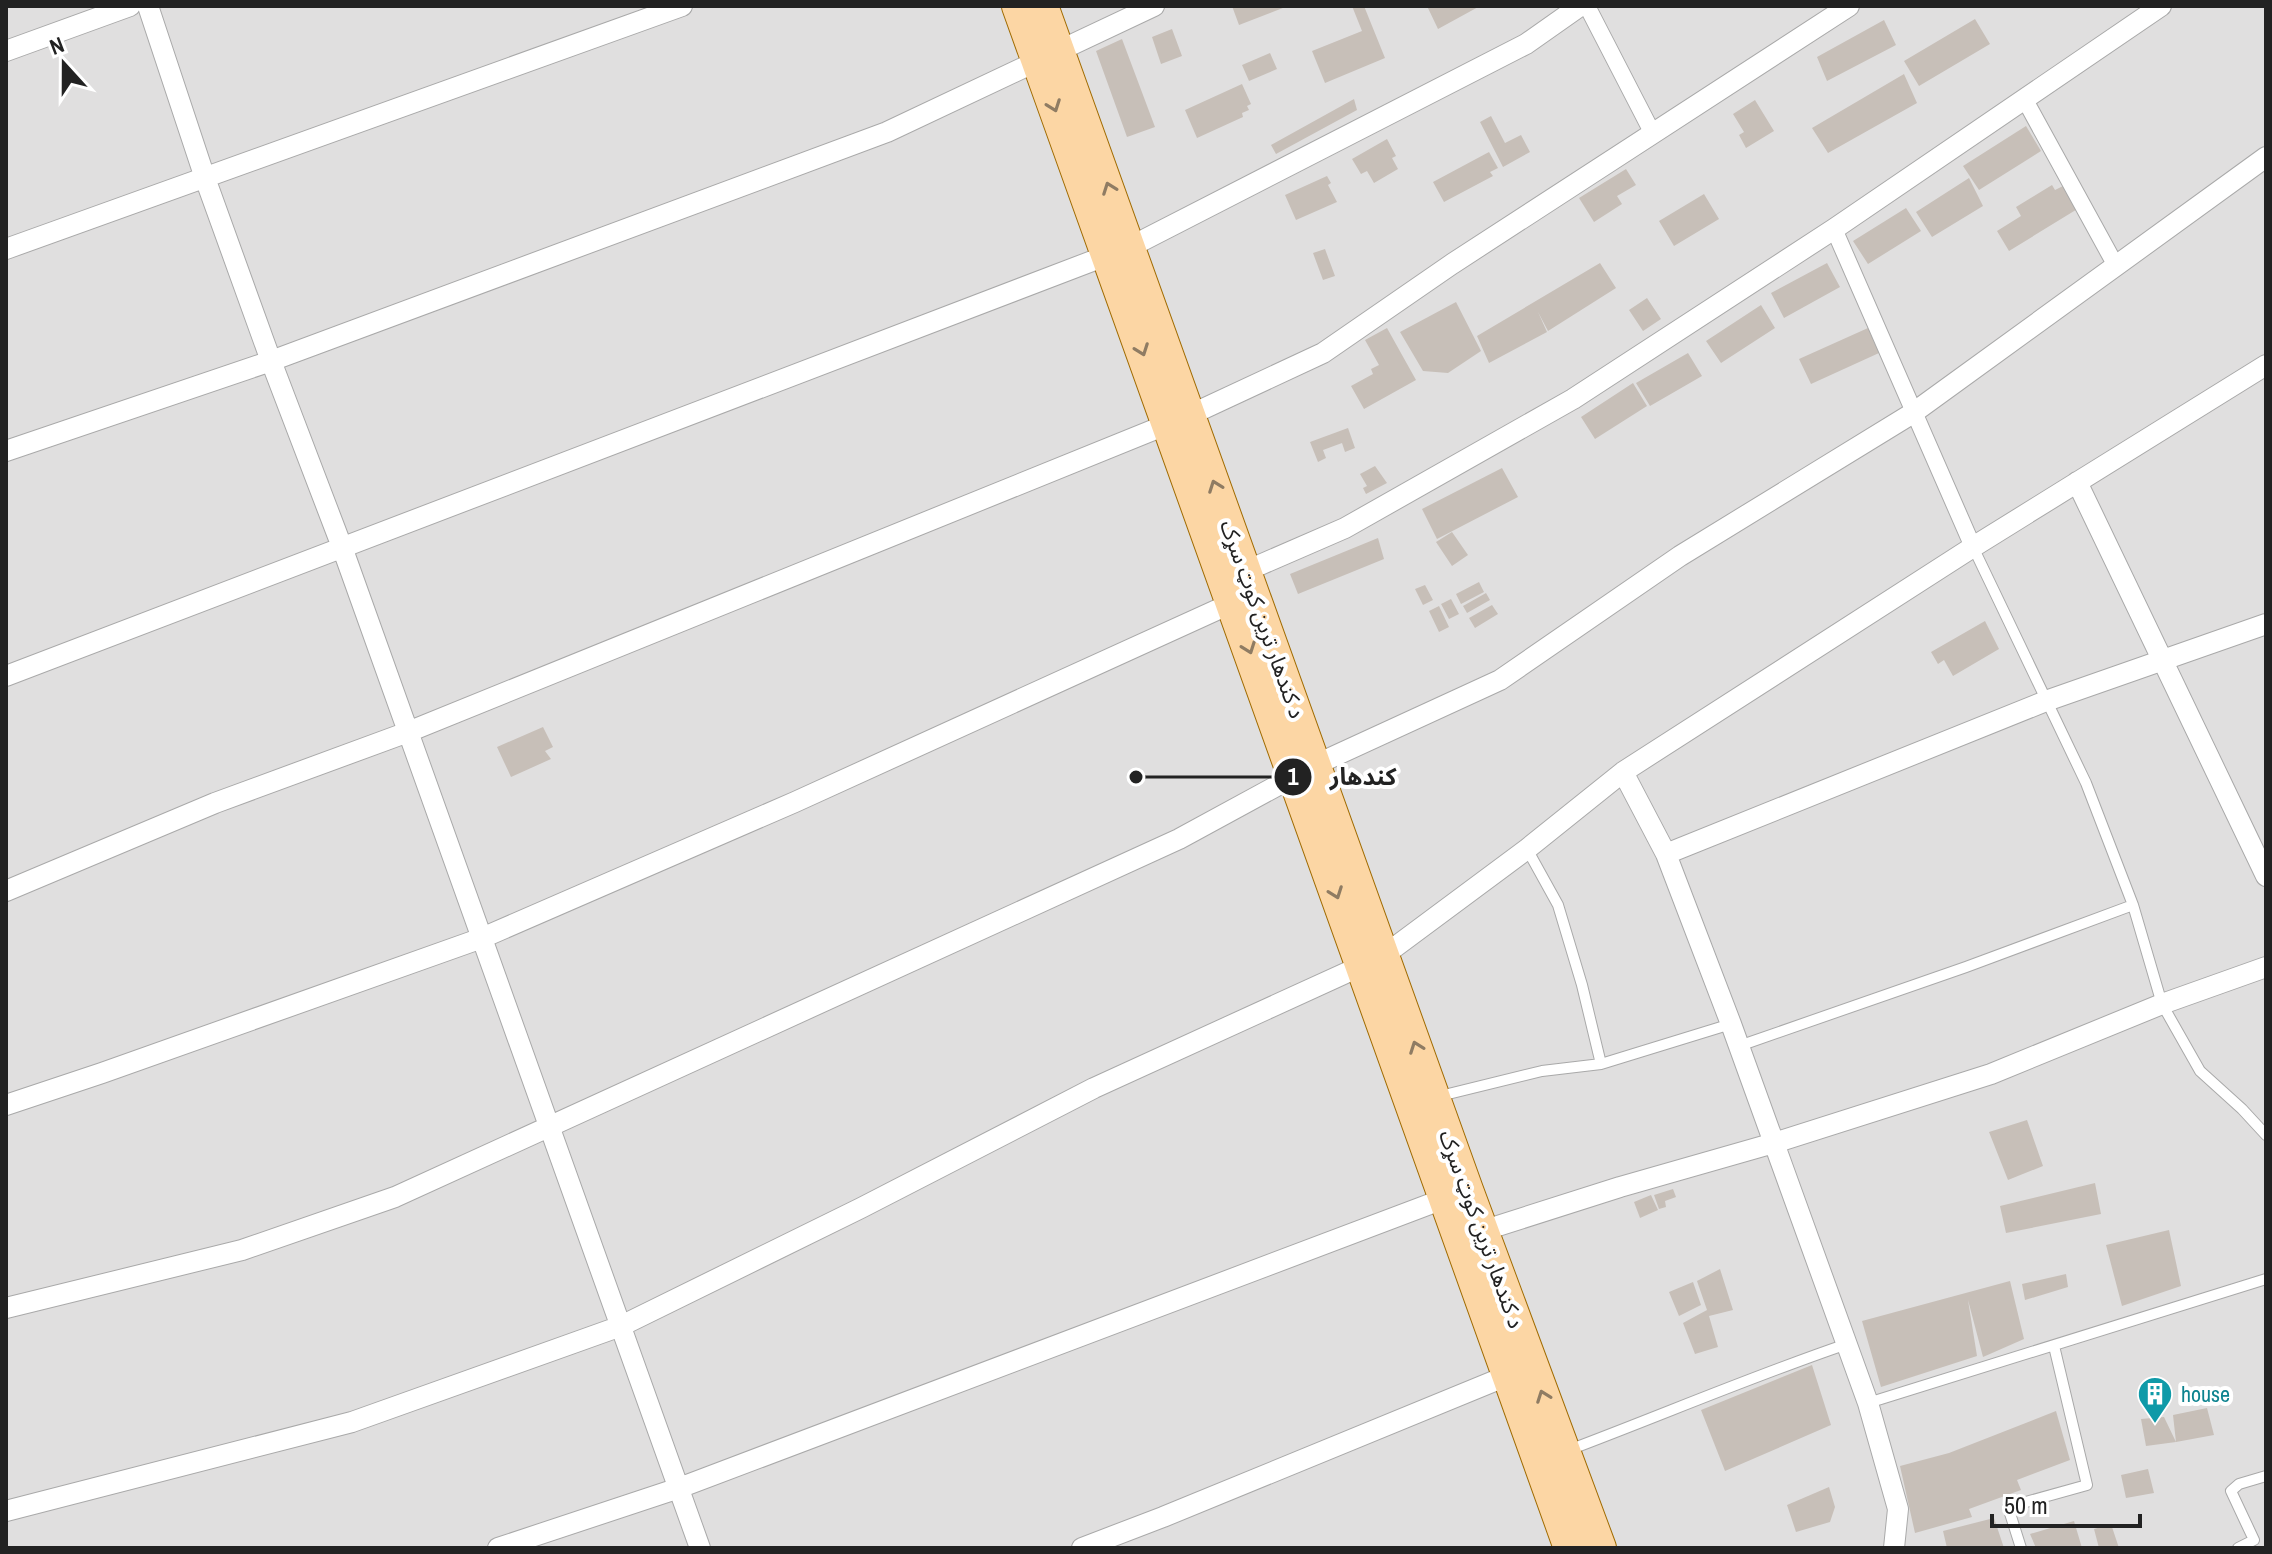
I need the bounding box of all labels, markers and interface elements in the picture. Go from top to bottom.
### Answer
north arrow [24,24,104,104]
text: N [45,29,68,62]
one-way arrow [1044,98,1061,112]
one-way arrow [1102,182,1118,196]
one-way arrow [1132,343,1149,357]
one-way arrow [1209,480,1225,494]
street label: د کندهار ترين کوټ سړک [1213,516,1313,722]
one-way arrow [1239,640,1255,654]
callout: کندهار [1273,753,1412,801]
text: 1 [1288,760,1299,792]
text: کندهار [1329,760,1397,792]
one-way arrow [1327,885,1343,899]
one-way arrow [1409,1041,1426,1055]
street label: د کندهار ترين کوټ سړک [1432,1126,1532,1332]
building icon: house [2136,1375,2174,1425]
place label: house [2181,1379,2230,1409]
one-way arrow [1537,1390,1553,1404]
scale bar [1992,1478,2140,1528]
text: 50 m [2004,1489,2048,1521]

